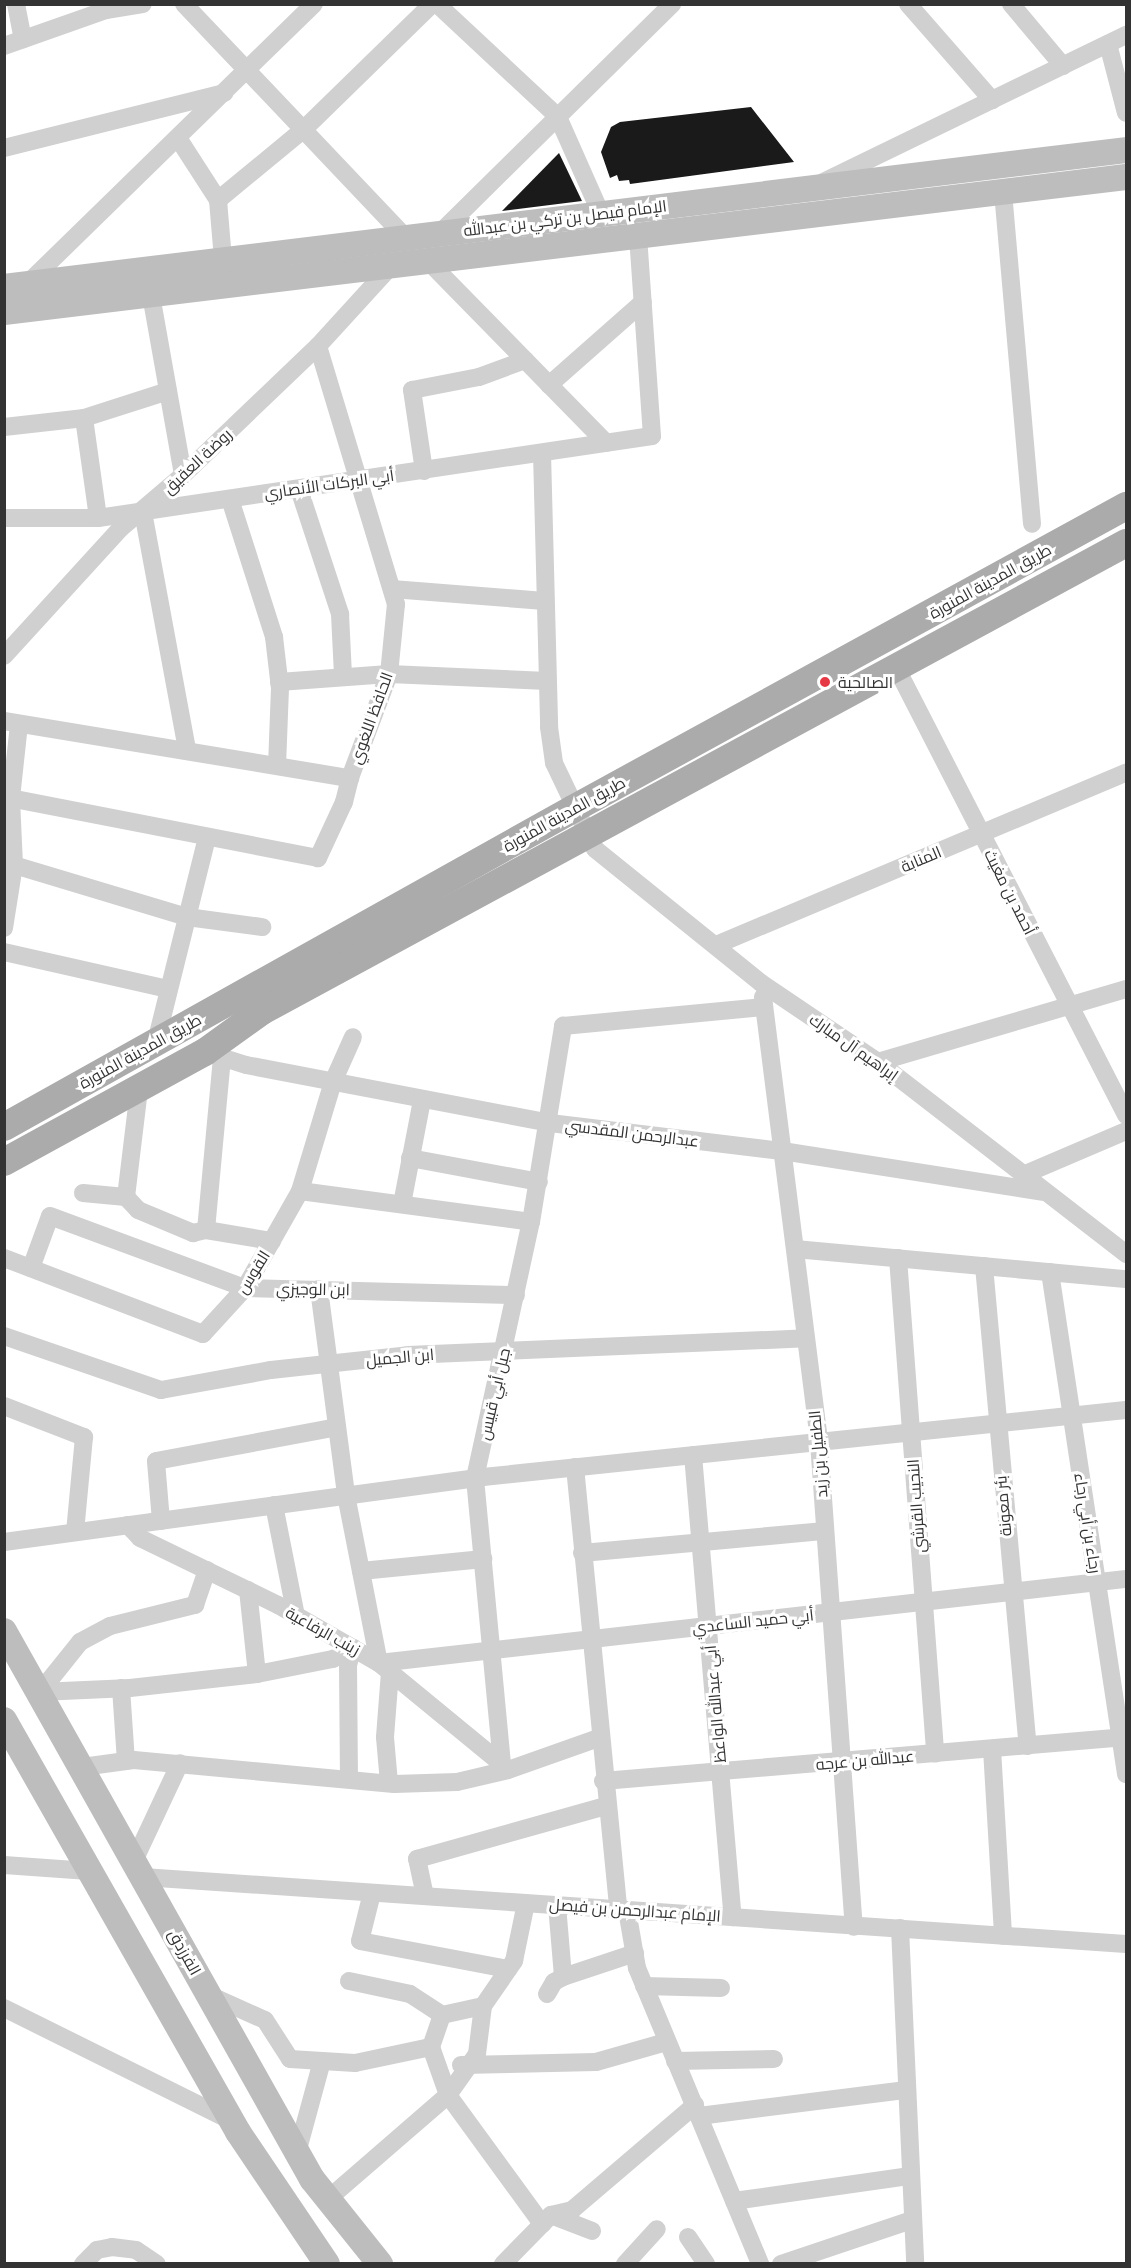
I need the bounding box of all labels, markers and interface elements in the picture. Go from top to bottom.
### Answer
street label: الإمام فيصل بن تركي بن عبدالله [462,196,668,240]
street label: روضة العقيق [159,424,235,498]
street label: أبي البركات الأنصاري [263,465,395,503]
street label: طريق المدينة المنورة [925,539,1055,623]
street label: الحافظ اللغوي [345,669,397,767]
place label: الصالحية [838,672,893,692]
marker: الصالحية [816,673,834,691]
street label: طريق المدينة المنورة [499,772,629,856]
street label: المنابة [898,842,944,876]
street label: أحمد بن مغيث [980,846,1040,938]
street label: طريق المدينة المنورة [75,1009,205,1093]
street label: إبراهيم آل مبارك [806,1009,902,1085]
street label: عبدالرحمن المقدسي [564,1115,700,1151]
street label: القوس [232,1247,274,1297]
street label: ابن الوجيزي [276,1279,350,1299]
street label: ابن الجميل [365,1344,435,1370]
street label: جبل أبي قبيس [474,1346,514,1442]
street label: الطفيل بن زيد [805,1410,831,1498]
street label: النجيب القرشي [903,1458,929,1554]
street label: رجاء بن أبي رجاء [1071,1471,1105,1575]
street label: بئر معونة [991,1475,1015,1537]
street label: زينب الرفاعية [282,1603,364,1659]
street label: أبي حميد الساعدي [691,1605,815,1637]
street label: أبي عبدالله الواعظ [700,1644,730,1764]
street label: عبدالله بن عرجه [815,1746,915,1774]
street label: الإمام عبدالرحمن بن فيصل [549,1894,721,1926]
street label: الفرزدق [165,1926,205,1978]

